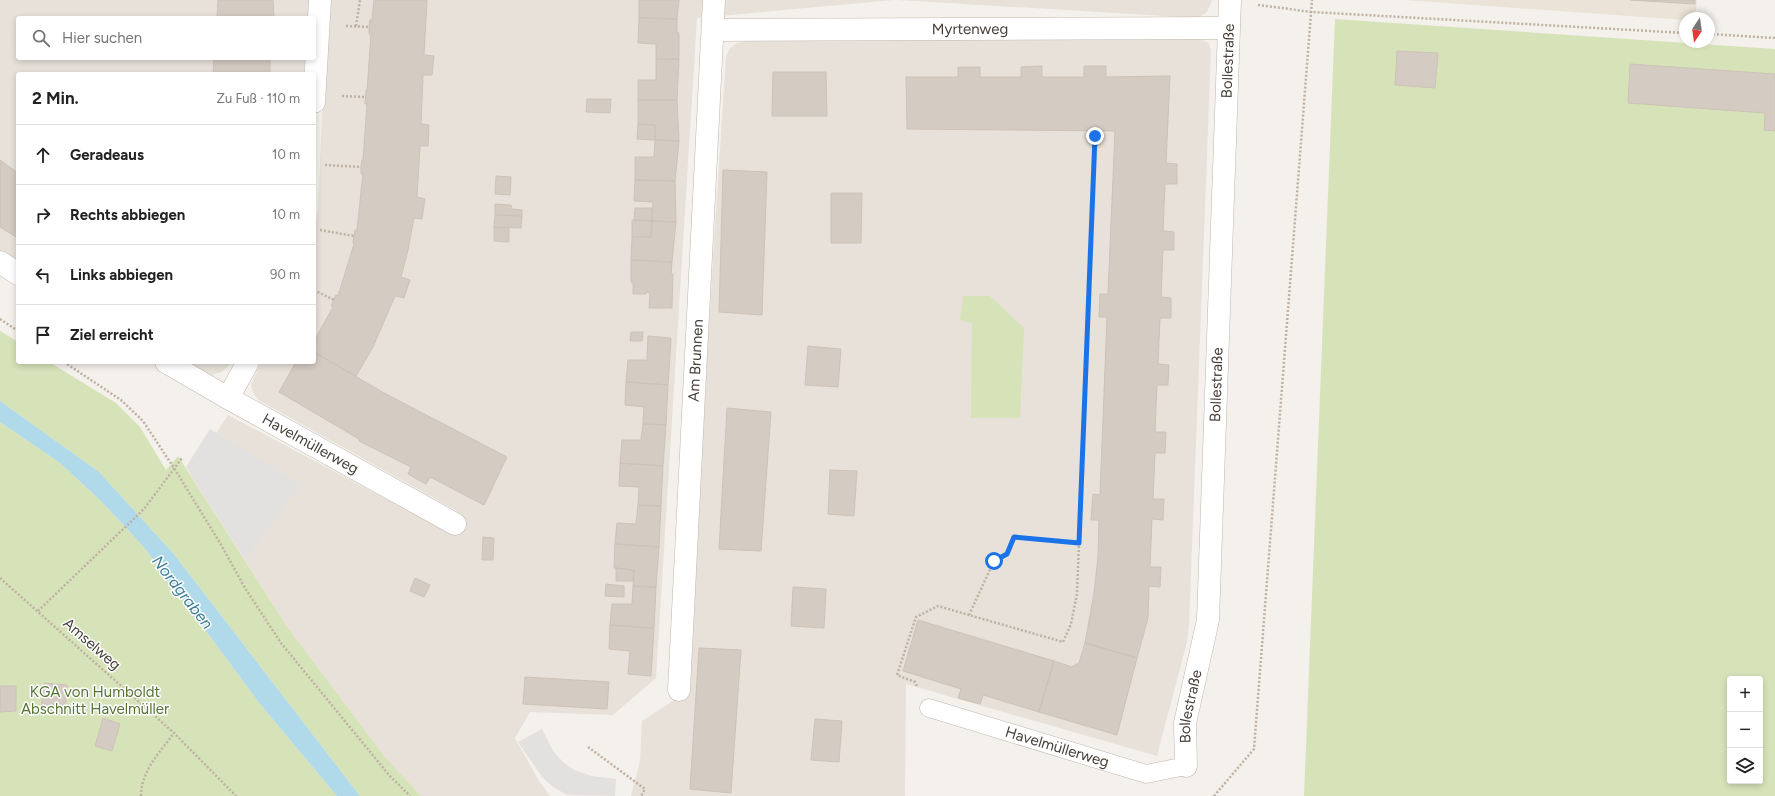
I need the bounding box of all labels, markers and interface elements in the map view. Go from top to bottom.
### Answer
north arrow [1679,12,1715,48]
search box [16,16,316,60]
street label: Myrtenweg [932,20,1008,38]
street label: Bollestraße [1218,23,1238,99]
icon: search [30,27,52,49]
text: Hier suchen [62,29,142,47]
text: 2 Min. [32,88,79,108]
text: Zu Fuß · 110 m [217,91,300,106]
route end [1086,127,1104,145]
icon: ahead [32,144,54,166]
text: Geradeaus [70,146,144,164]
text: 10 m [272,147,300,162]
icon: right [32,204,54,226]
text: Rechts abbiegen [70,206,185,224]
text: 10 m [272,207,300,222]
icon: left [32,264,54,286]
text: Links abbiegen [70,266,173,284]
text: 90 m [270,267,300,282]
street label: Am Brunnen [685,319,707,402]
icon: arrive [32,324,54,346]
text: Ziel erreicht [70,326,154,344]
street label: Bollestraße [1206,347,1227,422]
street label: Havelmüllerweg [259,410,362,478]
water label: Nordgraben [148,552,217,633]
route start [985,552,1003,570]
street label: Amselweg [60,614,124,674]
street label: Bollestraße [1176,668,1206,744]
map controls [1727,676,1763,784]
button: + [1727,676,1763,712]
park label: KGA von Humboldt Abschnitt Havelmüller [21,683,169,718]
button: − [1727,712,1763,748]
street label: Havelmüllerweg [1003,723,1111,771]
button: layers [1727,748,1763,784]

